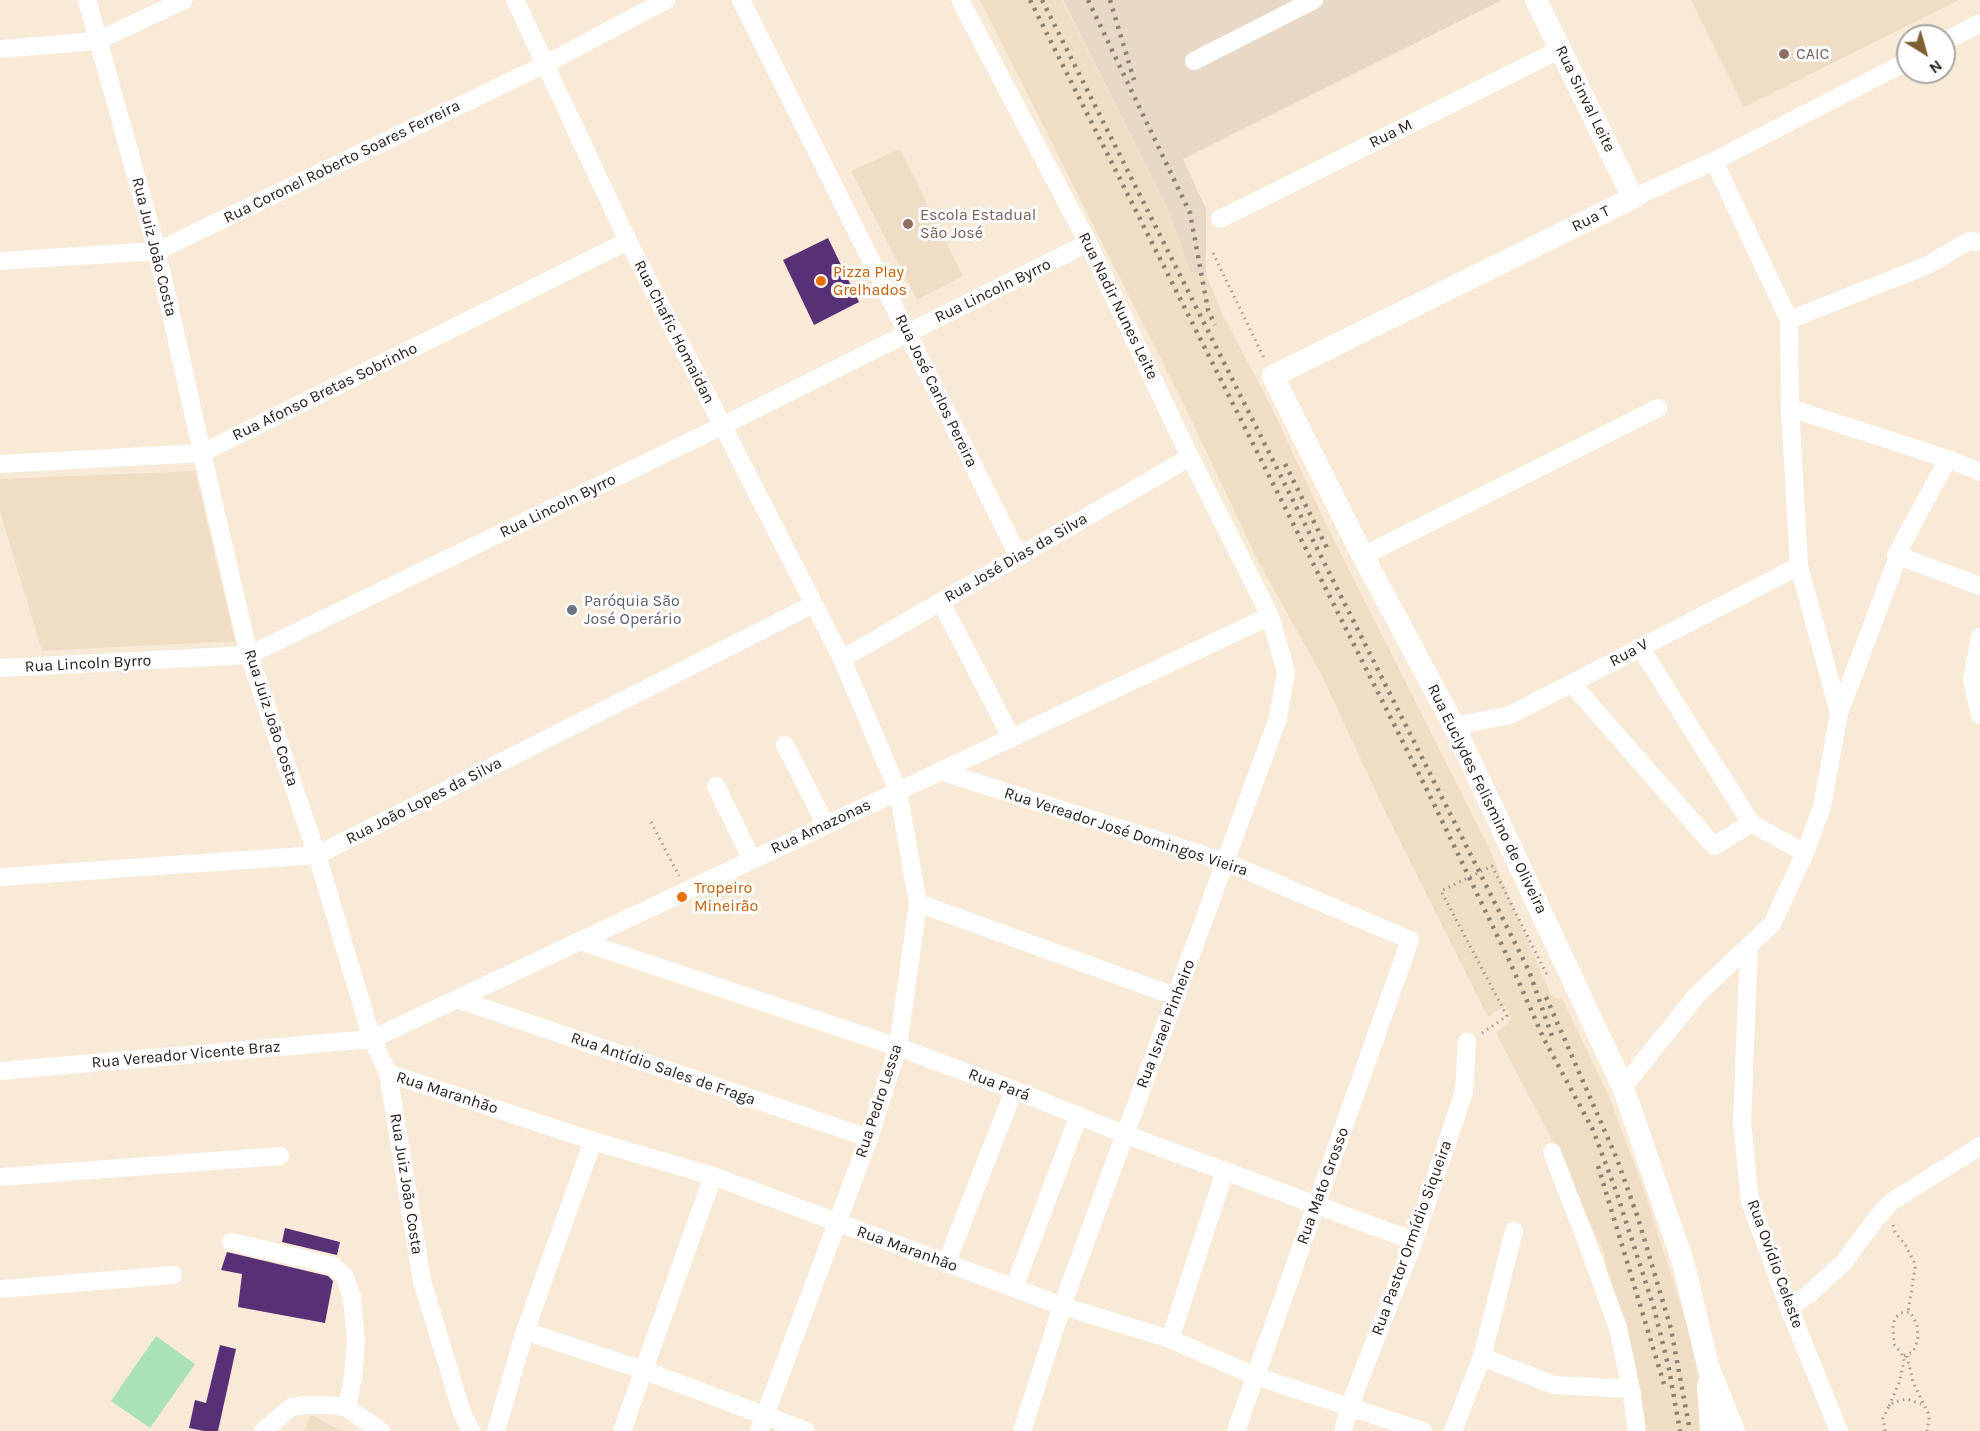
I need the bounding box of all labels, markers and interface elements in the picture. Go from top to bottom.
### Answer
north arrow [1896,24,1956,84]
street label: Rua Sinval Leite [1551,43,1619,155]
place label: CAIC [1796,44,1829,64]
marker: CAIC [1777,47,1791,61]
text: N [1926,56,1946,78]
street label: Rua Coronel Roberto Soares Ferreira [221,96,463,228]
street label: Rua M [1366,115,1416,153]
street label: Rua Juiz João Costa [127,175,181,319]
street label: Rua T [1569,202,1613,236]
place label: Escola Estadual São José [920,205,1036,243]
marker: Escola Estadual São José [901,217,915,231]
street label: Rua Nadir Nunes Leite [1074,229,1162,383]
street label: Rua Lincoln Byrro [932,255,1054,327]
street label: Rua Chafic Homaidan [629,257,719,407]
place label: Pizza Play Grelhados [833,262,907,300]
marker: Pizza Play Grelhados [814,274,828,288]
street label: Rua José Carlos Pereira [891,311,981,471]
street label: Rua Afonso Bretas Sobrinho [229,339,421,445]
street label: Rua Lincoln Byrro [497,470,619,542]
street label: Rua José Dias da Silva [941,509,1091,607]
place label: Paróquia São José Operário [584,591,681,629]
marker: Paróquia São José Operário [565,603,579,617]
street label: Rua V [1606,635,1652,671]
street label: Rua Juiz João Costa [240,647,302,789]
street label: Rua Lincoln Byrro [24,651,152,677]
street label: Rua Euclydes Felismino de Oliveira [1423,681,1551,917]
street label: Rua João Lopes da Silva [343,753,505,849]
street label: Rua Vereador José Domingos Vieira [1002,783,1250,881]
street label: Rua Amazonas [768,795,874,859]
place label: Tropeiro Mineirão [694,878,758,916]
marker: Tropeiro Mineirão [675,890,689,904]
street label: Rua Israel Pinheiro [1133,957,1199,1091]
street label: Rua Antídio Sales de Fraga [568,1028,758,1110]
street label: Rua Vereador Vicente Braz [91,1037,281,1073]
street label: Rua Pedro Lessa [852,1042,906,1160]
street label: Rua Pará [966,1065,1032,1105]
street label: Rua Maranhão [394,1068,500,1118]
street label: Rua Juiz João Costa [385,1112,427,1256]
street label: Rua Mato Grosso [1293,1125,1353,1247]
street label: Rua Pastor Ormídio Siqueira [1368,1138,1456,1338]
street label: Rua Ovídio Celeste [1743,1197,1807,1331]
street label: Rua Maranhão [854,1222,960,1276]

